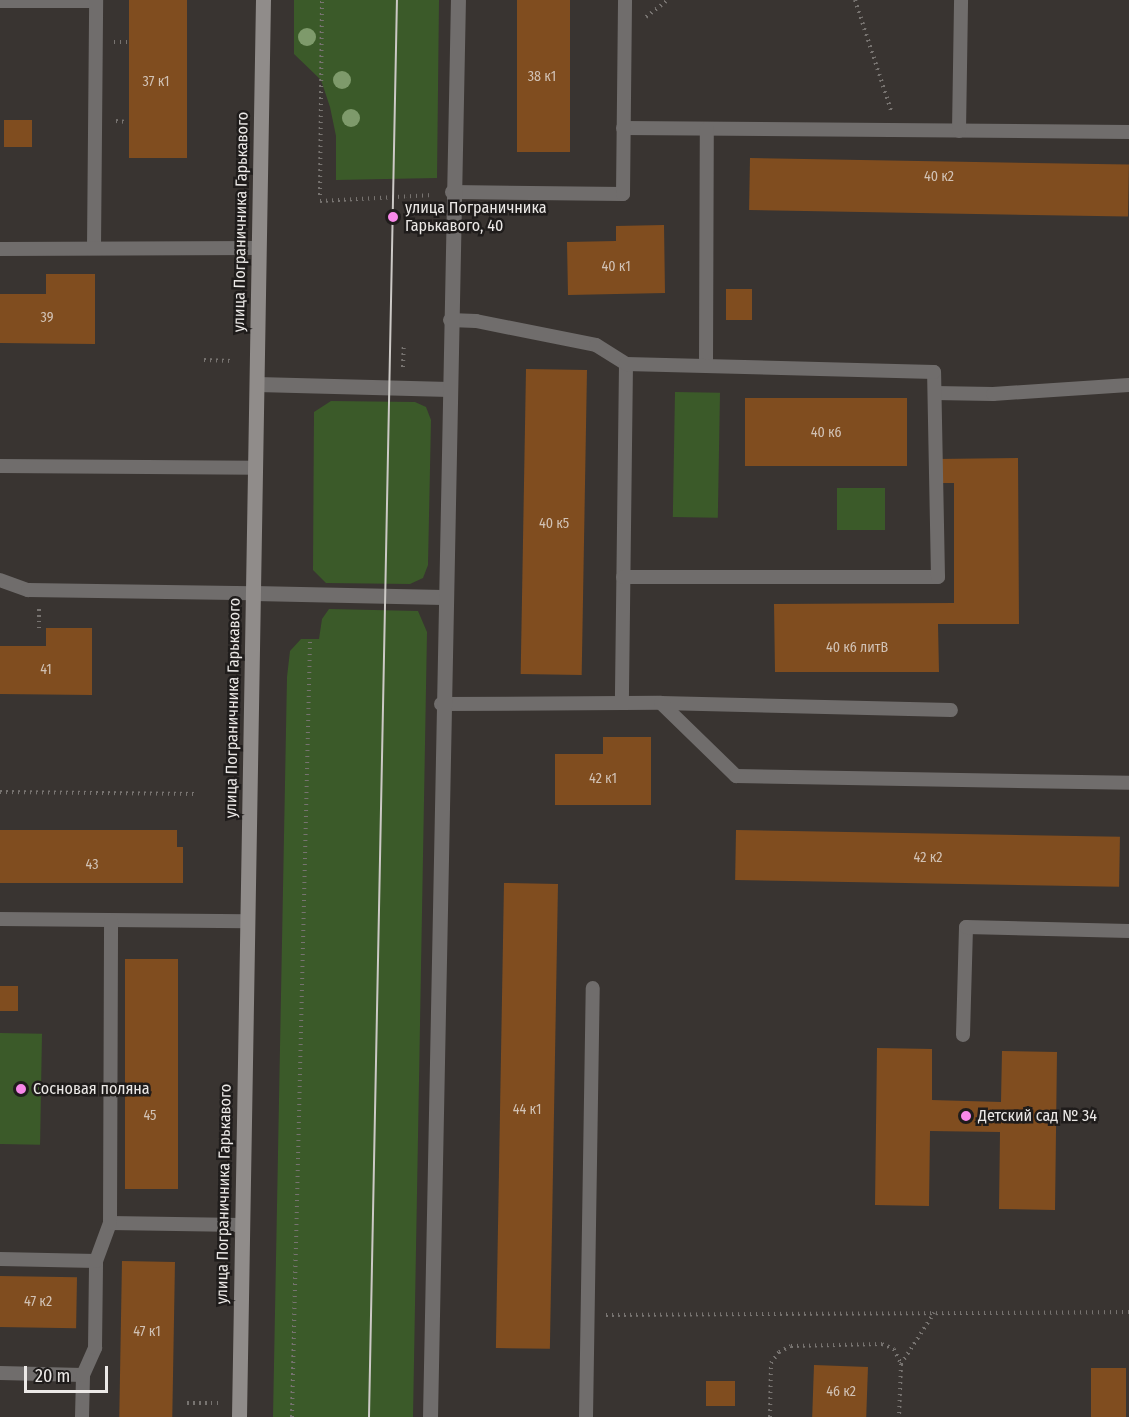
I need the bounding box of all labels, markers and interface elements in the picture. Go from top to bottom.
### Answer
house number: 38 к1 [528,69,556,85]
house number: 37 к1 [142,74,170,90]
street label: улица Пограничника Гарькавого [229,112,253,332]
house number: 40 к2 [924,169,954,185]
place label: улица Пограничника Гарькавого, 40 [405,198,547,236]
marker: улица Пограничника Гарькавого, 40 [386,210,400,224]
house number: 40 к1 [601,259,631,275]
house number: 39 [41,310,53,326]
house number: 40 к6 [811,425,841,441]
house number: 40 к5 [539,516,569,532]
street label: улица Пограничника Гарькавого [221,598,245,818]
house number: 40 к6 литВ [826,640,888,656]
house number: 41 [40,662,52,678]
house number: 42 к1 [589,771,617,787]
house number: 42 к2 [914,850,942,866]
house number: 43 [86,857,98,873]
place label: Сосновая поляна [33,1079,150,1099]
marker: Сосновая поляна [14,1082,28,1096]
street label: улица Пограничника Гарькавого [212,1084,236,1304]
house number: 44 к1 [513,1102,541,1118]
place label: Детский сад № 34 [978,1106,1097,1126]
house number: 45 [143,1108,157,1124]
marker: Детский сад № 34 [959,1109,973,1123]
house number: 47 к2 [24,1294,52,1310]
house number: 47 к1 [133,1324,161,1340]
scale bar [27,1354,111,1392]
text: 20 m [35,1365,70,1387]
house number: 46 к2 [826,1384,856,1400]

